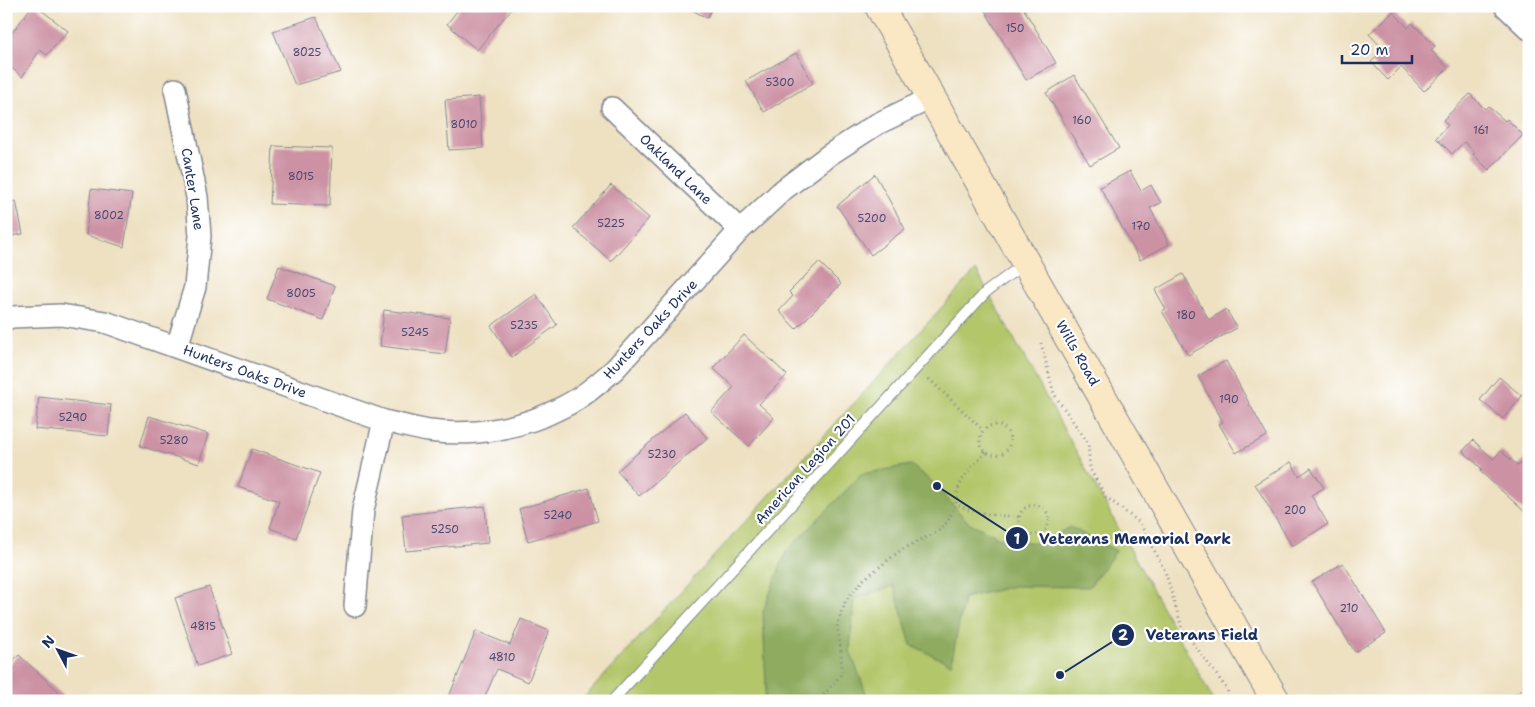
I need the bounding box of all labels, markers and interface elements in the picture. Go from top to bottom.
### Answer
house number: 150 [1006,21,1024,36]
scale bar [1342,32,1412,64]
text: 20 m [1350,40,1389,60]
house number: 8025 [293,45,322,60]
house number: 5300 [765,75,795,90]
house number: 160 [1072,113,1092,128]
house number: 8010 [451,117,477,132]
house number: 161 [1473,123,1489,138]
street label: Oakland Lane [636,130,716,208]
street label: Canter Lane [178,147,208,231]
house number: 8015 [288,169,314,184]
house number: 8002 [94,208,124,223]
house number: 5200 [858,211,886,226]
house number: 5225 [597,216,625,231]
house number: 170 [1131,219,1151,234]
street label: Hunters Oaks Drive [599,275,701,383]
house number: 8005 [286,286,316,301]
house number: 180 [1176,308,1196,323]
street label: Wills Road [1052,317,1104,389]
house number: 5235 [510,318,538,333]
house number: 5245 [401,325,429,340]
street label: Hunters Oaks Drive [181,340,309,402]
house number: 190 [1219,392,1239,407]
house number: 5290 [59,410,87,425]
street label: American Legion 201 [751,410,859,528]
house number: 5280 [160,433,188,448]
house number: 5230 [648,447,676,462]
house number: 200 [1284,503,1306,518]
house number: 5240 [544,508,572,523]
house number: 5250 [431,522,459,537]
callout: Veterans Memorial Park [1004,523,1241,553]
text: 1 [1014,529,1021,549]
text: Veterans Memorial Park [1039,529,1231,549]
house number: 210 [1339,601,1359,616]
house number: 4815 [190,619,216,634]
callout: Veterans Field [1111,620,1268,650]
north arrow [32,624,82,674]
text: 2 [1118,625,1129,645]
text: Veterans Field [1146,625,1258,645]
text: N [38,631,59,652]
house number: 4810 [489,650,515,665]

